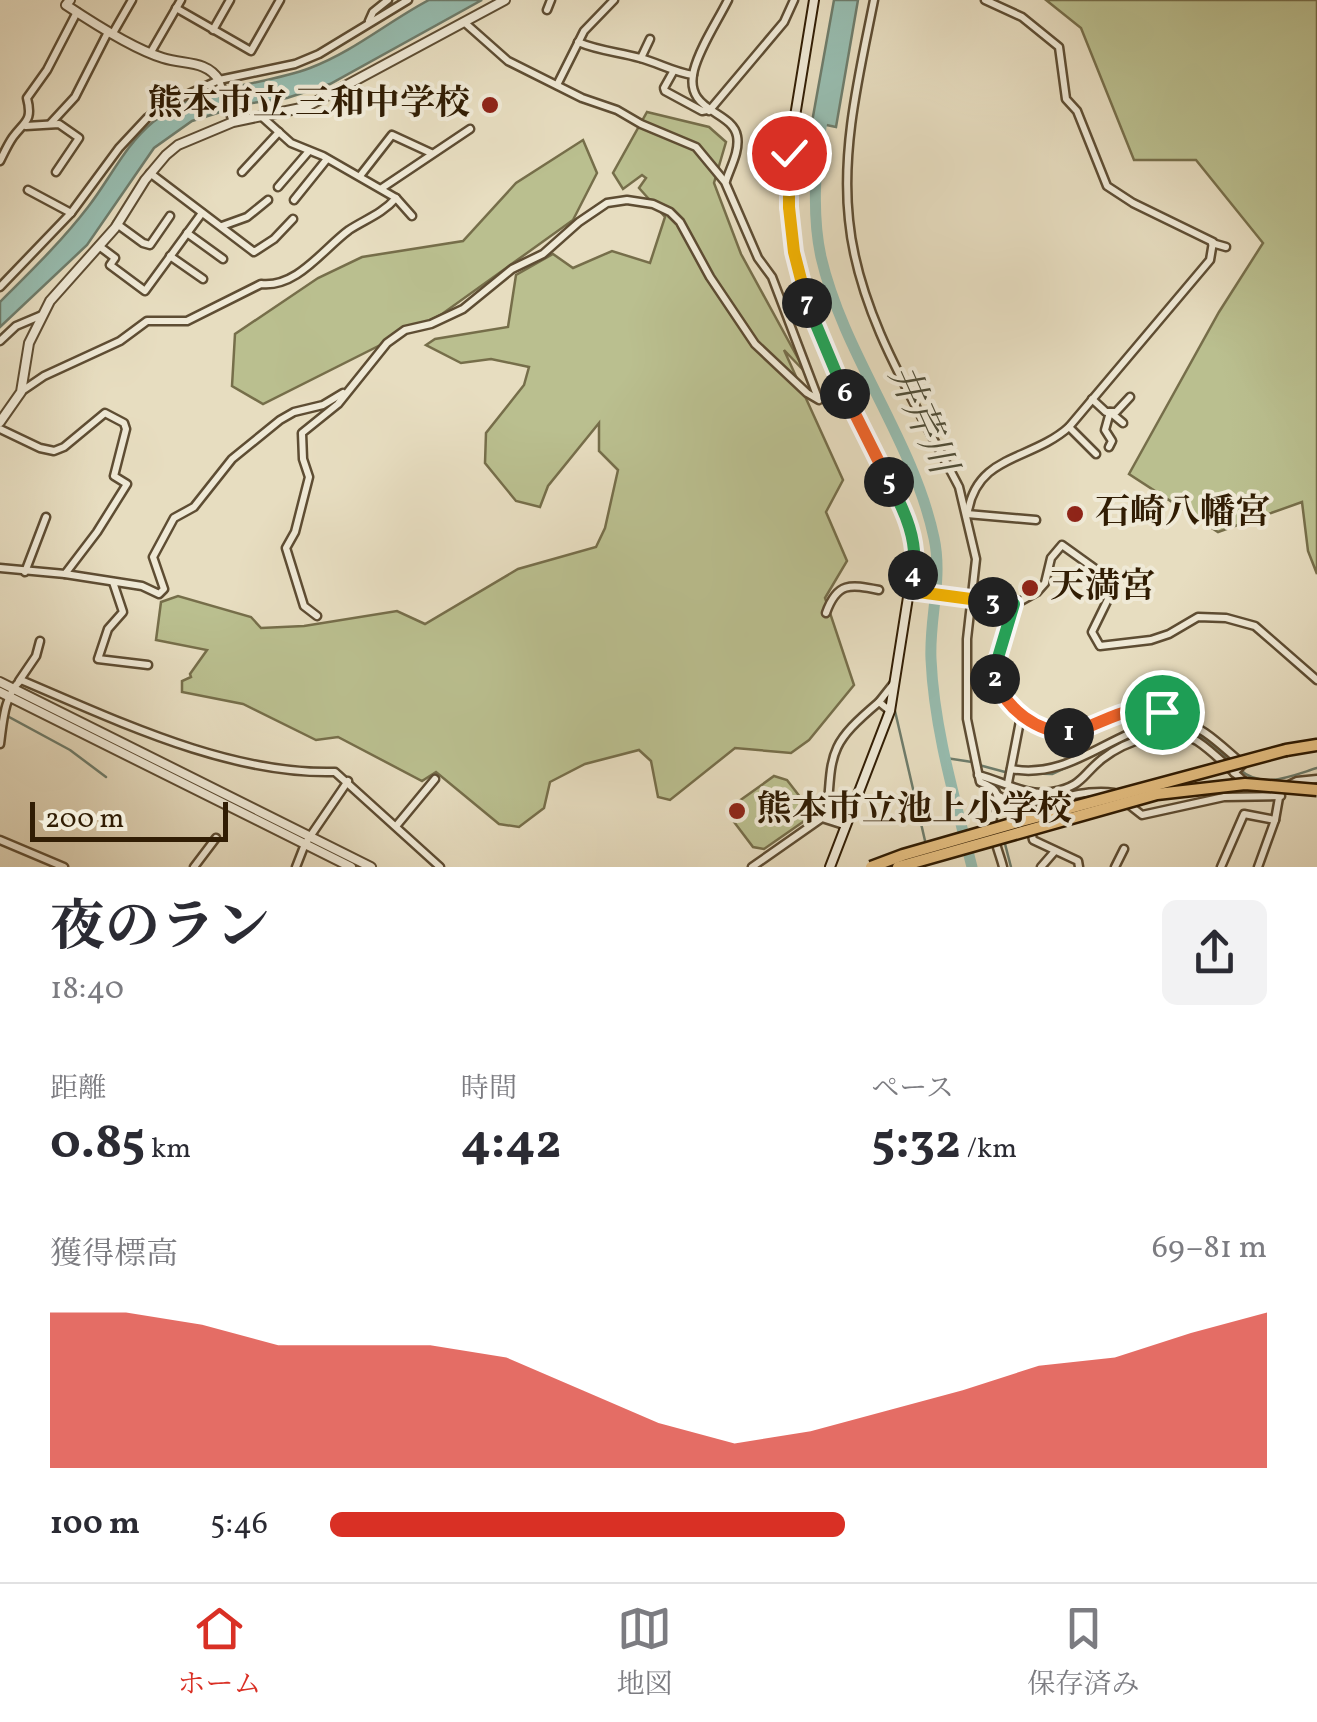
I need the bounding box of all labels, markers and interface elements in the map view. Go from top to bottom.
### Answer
place label: 熊本市立 三和中学校 [148,81,470,129]
marker: 熊本市立 三和中学校 [479,94,501,116]
pin [747,111,832,196]
icon: check [762,126,817,181]
pin: 7 [782,278,832,328]
text: 7 [800,283,814,322]
water label: 井芹川 [873,357,969,486]
pin: 6 [820,369,870,419]
text: 6 [837,374,853,413]
pin: 5 [864,457,914,507]
text: 5 [882,462,896,501]
place label: 石崎八幡宮 [1095,490,1270,538]
marker: 石崎八幡宮 [1064,503,1086,525]
pin: 4 [888,550,938,600]
text: 4 [905,555,921,594]
place label: 天満宮 [1050,564,1155,612]
pin: 3 [968,577,1018,627]
marker: 天満宮 [1019,577,1041,599]
text: 3 [986,582,1000,621]
pin: 2 [970,654,1020,704]
text: 2 [988,659,1002,698]
pin [1120,670,1205,755]
icon: arrive [1135,685,1190,740]
pin: 1 [1044,708,1094,758]
text: 1 [1063,713,1075,752]
place label: 熊本市立池上小学校 [757,787,1072,835]
scale bar [30,797,228,841]
text: 200 m [45,800,124,839]
marker: 熊本市立池上小学校 [726,800,748,822]
text: 夜のラン [50,892,270,968]
button: share [1162,900,1267,1005]
text: 18:40 [50,968,124,1012]
text: 距離 [50,1070,106,1109]
text: 時間 [461,1070,517,1109]
text: ペース [871,1070,954,1109]
text: 0.85 [50,1109,145,1179]
text: 4:42 [461,1109,561,1179]
text: 5:32 [871,1109,961,1179]
text: km [145,1130,191,1169]
text: /km [961,1130,1017,1169]
text: 69–81 m [1152,1227,1267,1271]
text: 獲得標高 [50,1234,178,1278]
text: 100 m [50,1503,140,1547]
text: 5:46 [210,1503,268,1547]
tab: ホーム [177,1601,262,1705]
tab: 地図 [616,1601,673,1705]
tab: 保存済み [1027,1601,1140,1705]

